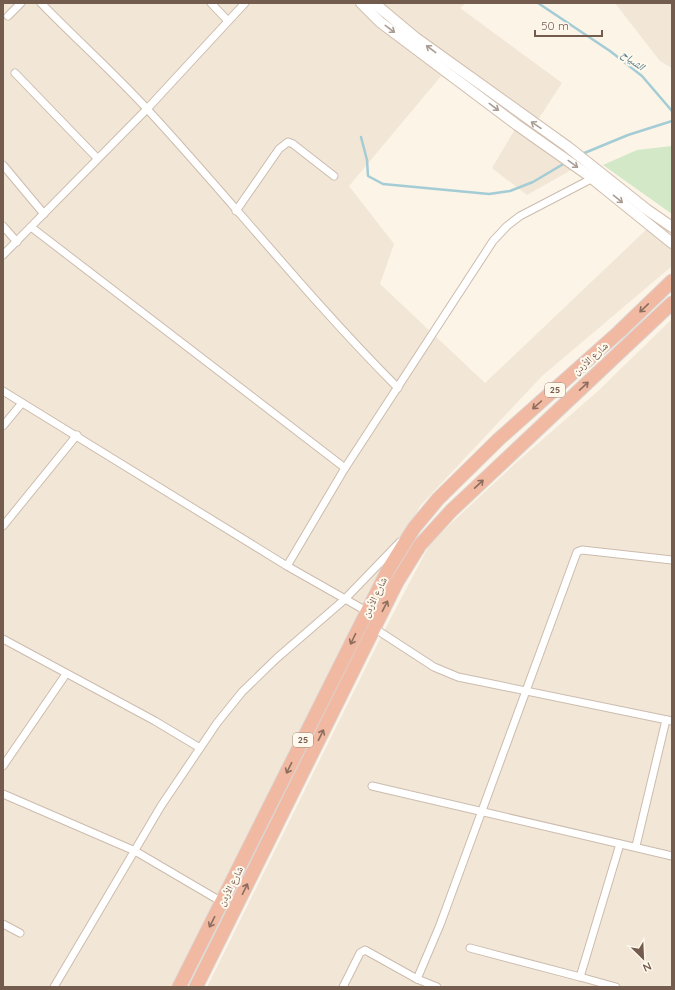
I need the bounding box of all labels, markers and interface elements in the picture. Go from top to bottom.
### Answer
scale bar [535,12,602,38]
text: 50 m [541,18,569,33]
one-way arrow [384,25,395,33]
one-way arrow [425,45,436,53]
water label: الشياح [618,47,649,75]
one-way arrow [488,103,499,111]
one-way arrow [531,121,542,129]
one-way arrow [568,160,579,169]
one-way arrow [613,195,624,204]
one-way arrow [639,304,649,313]
street label: شارع الأردن [570,339,611,378]
one-way arrow [579,381,589,390]
road number: 25 [545,383,565,397]
one-way arrow [532,400,542,410]
one-way arrow [474,479,484,489]
street label: شارع الأردن [359,575,390,619]
one-way arrow [381,600,389,612]
one-way arrow [349,633,356,645]
one-way arrow [318,729,325,741]
road number: 25 [293,733,313,747]
one-way arrow [285,762,292,774]
street label: شارع الأردن [215,864,246,908]
one-way arrow [241,884,249,896]
one-way arrow [208,916,215,928]
north arrow [623,938,663,978]
text: N [641,959,654,975]

